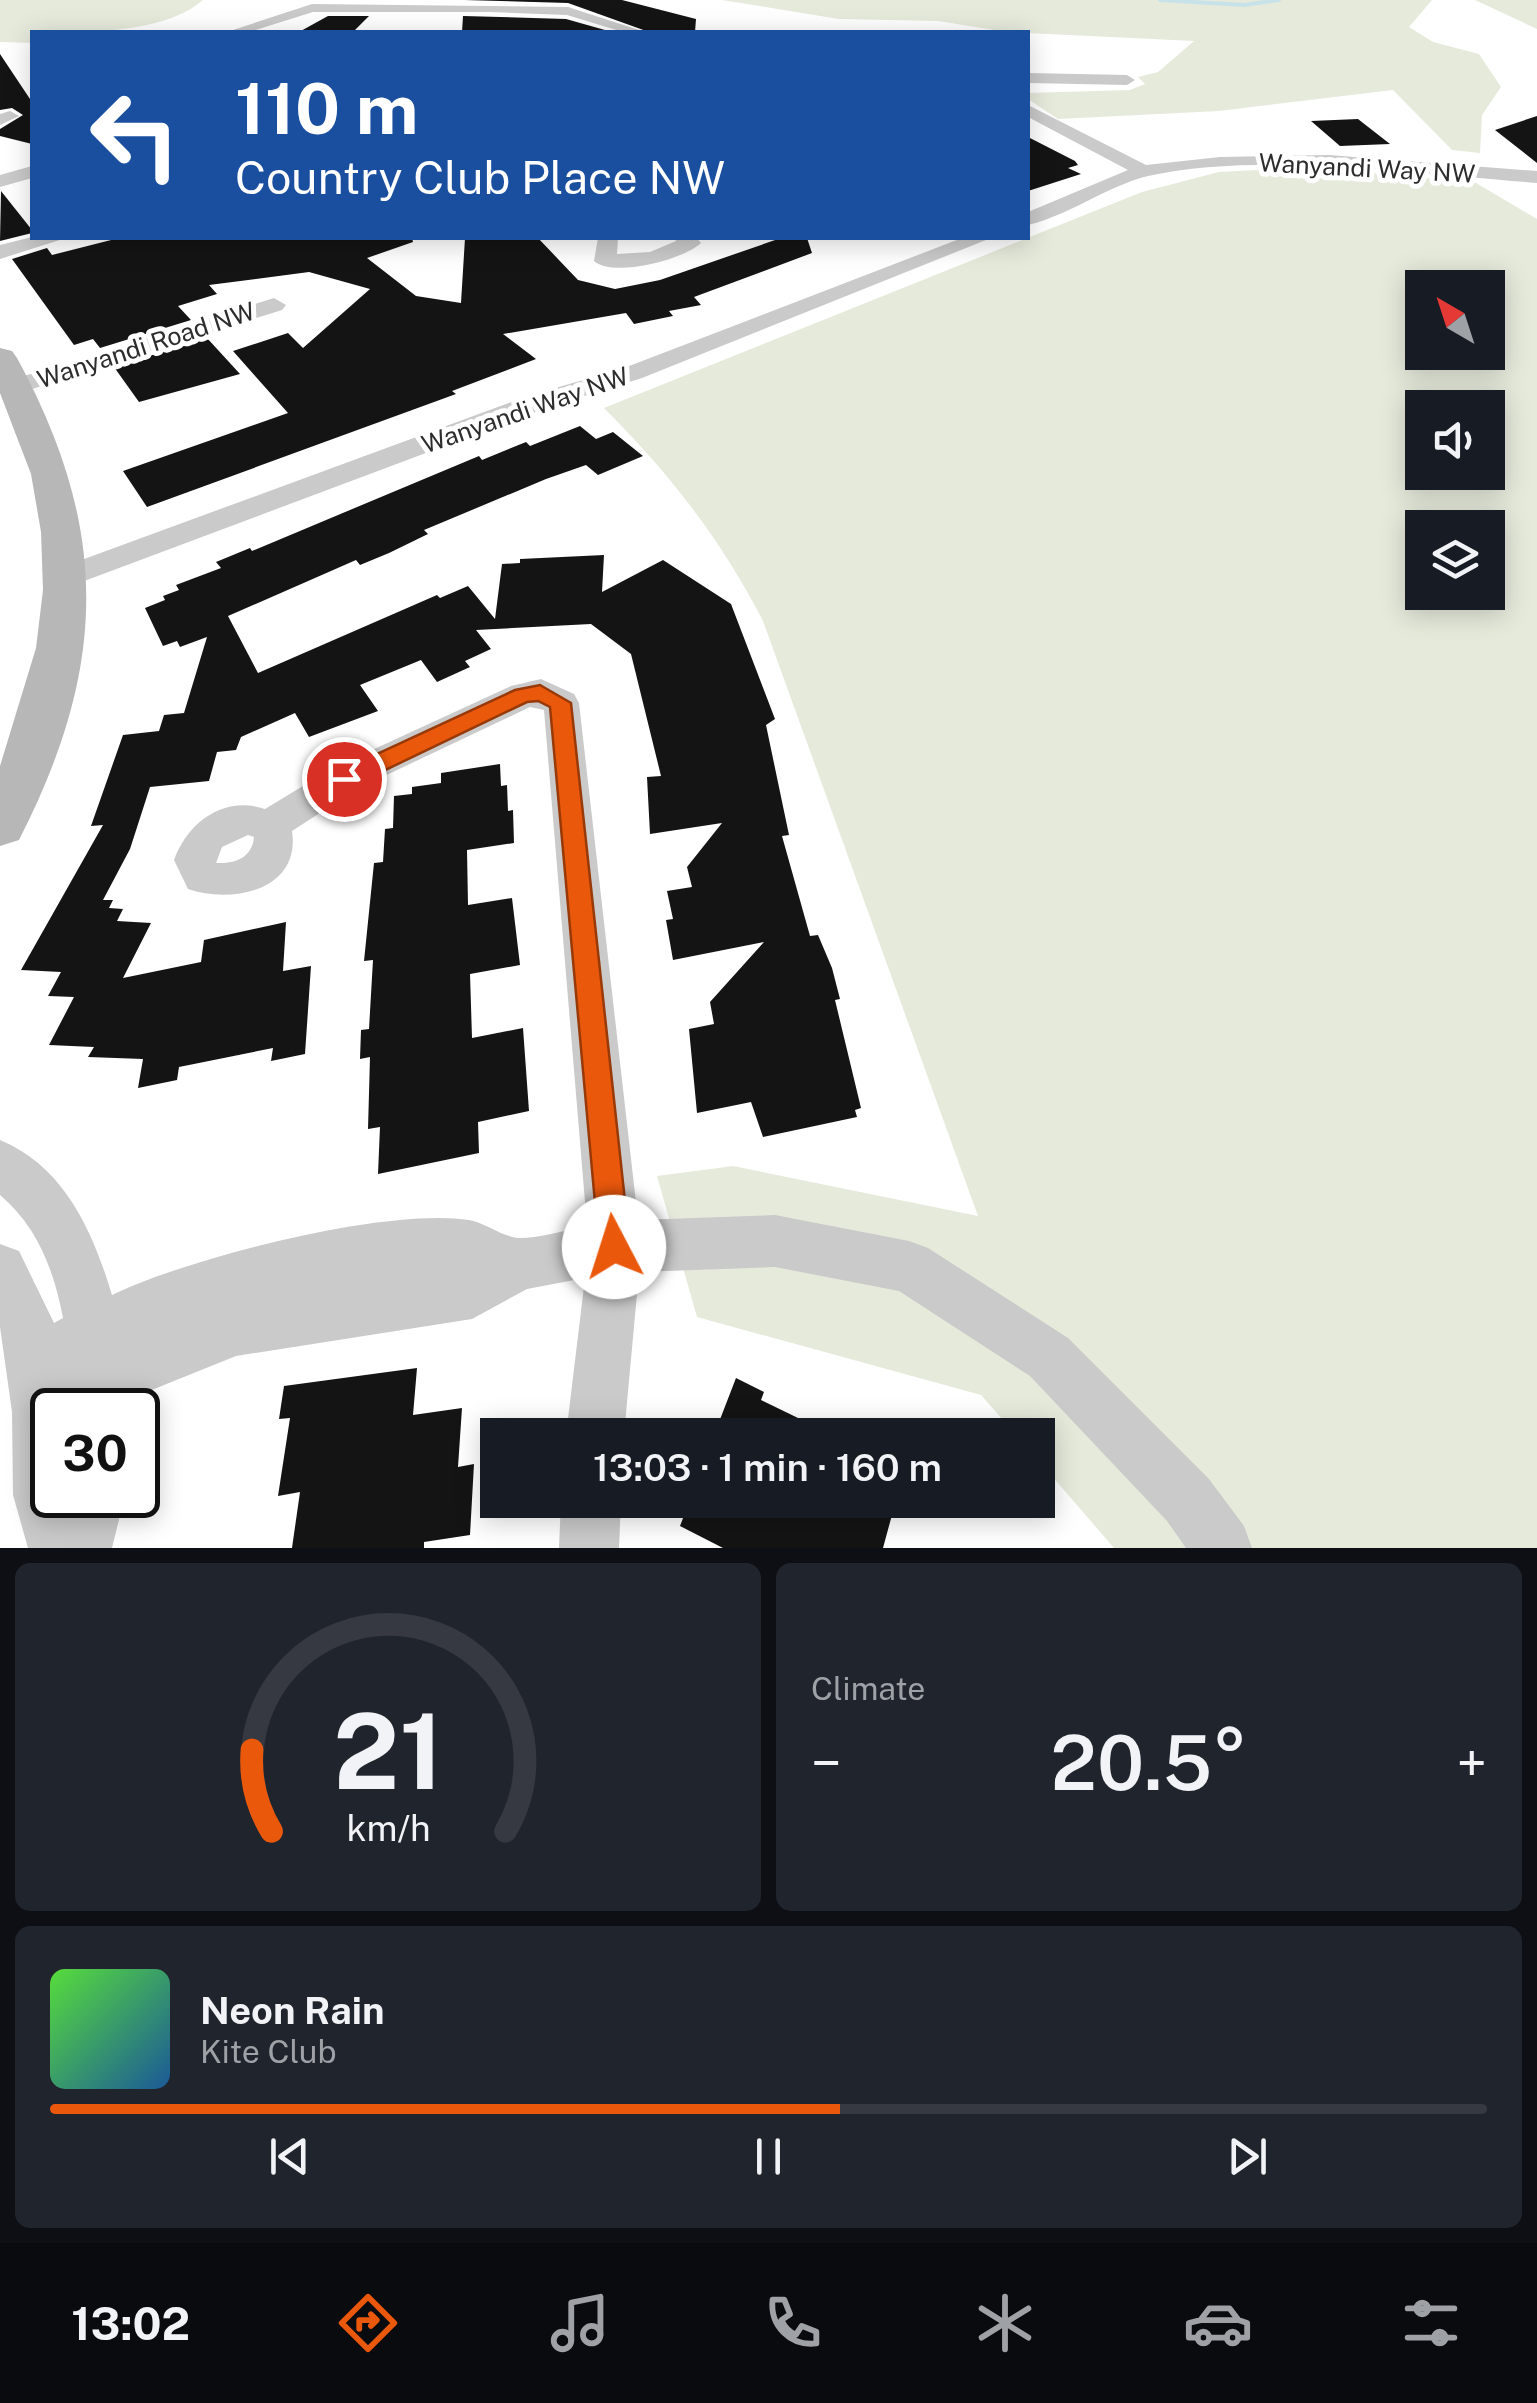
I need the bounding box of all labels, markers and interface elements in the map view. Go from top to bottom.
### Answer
text: 110 m [235,67,419,150]
icon: left [70,70,200,200]
street label: Wanyandi Way NW [1258,147,1476,189]
text: Country Club Place NW [235,151,725,204]
north arrow [1405,270,1505,370]
map controls [1405,270,1505,610]
street label: Wanyandi Road NW [33,296,259,394]
street label: Wanyandi Way NW [418,360,633,459]
button: sound [1405,390,1505,490]
button: layers [1405,510,1505,610]
pin [302,737,387,822]
icon: arrive [317,752,372,807]
position arrow [562,1195,666,1299]
speed limit sign: 30 [30,1388,160,1518]
text: 13:03 · 1 min · 160 m [593,1445,942,1490]
text: Climate [811,1670,925,1707]
text: 21 [333,1690,443,1812]
text: 20.5° [1051,1719,1247,1807]
text: − [811,1731,842,1795]
text: + [1457,1731,1487,1795]
text: km/h [346,1807,430,1849]
text: Neon Rain [200,1988,384,2033]
text: Kite Club [200,2033,337,2070]
icon: previous [262,2129,317,2184]
icon: pause [741,2129,796,2184]
icon: next [1220,2129,1275,2184]
icon: directions [333,2288,403,2358]
icon: music [545,2288,615,2358]
icon: phone [758,2288,828,2358]
icon: climate [970,2288,1040,2358]
icon: car [1183,2288,1253,2358]
icon: filters [1396,2288,1466,2358]
text: 13:02 [71,2297,190,2350]

